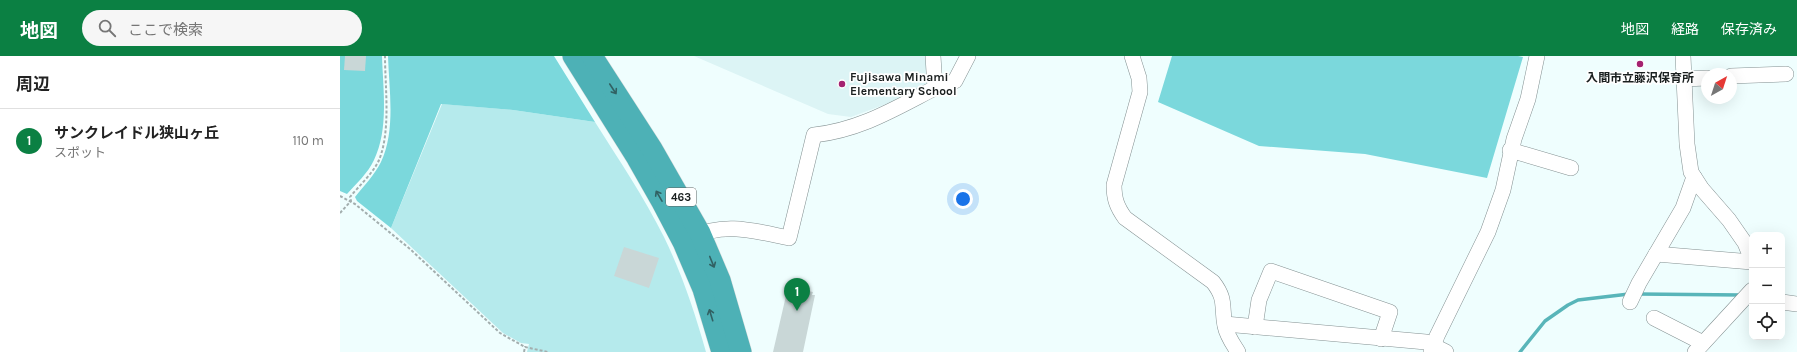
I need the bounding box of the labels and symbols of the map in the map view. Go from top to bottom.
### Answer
marker: 入間市立藤沢保育所 [1635,59,1645,69]
north arrow [1701,68,1737,104]
place label: Fujisawa Minami Elementary School [850,70,957,98]
place label: 入間市立藤沢保育所 [1586,71,1694,85]
marker: Fujisawa Minami Elementary School [837,79,847,89]
one-way arrow [609,83,617,94]
road number: 463 [666,188,696,206]
your location [953,189,973,209]
one-way arrow [654,190,662,202]
one-way arrow [709,256,717,268]
pin: 1 [784,278,810,311]
one-way arrow [707,308,714,321]

